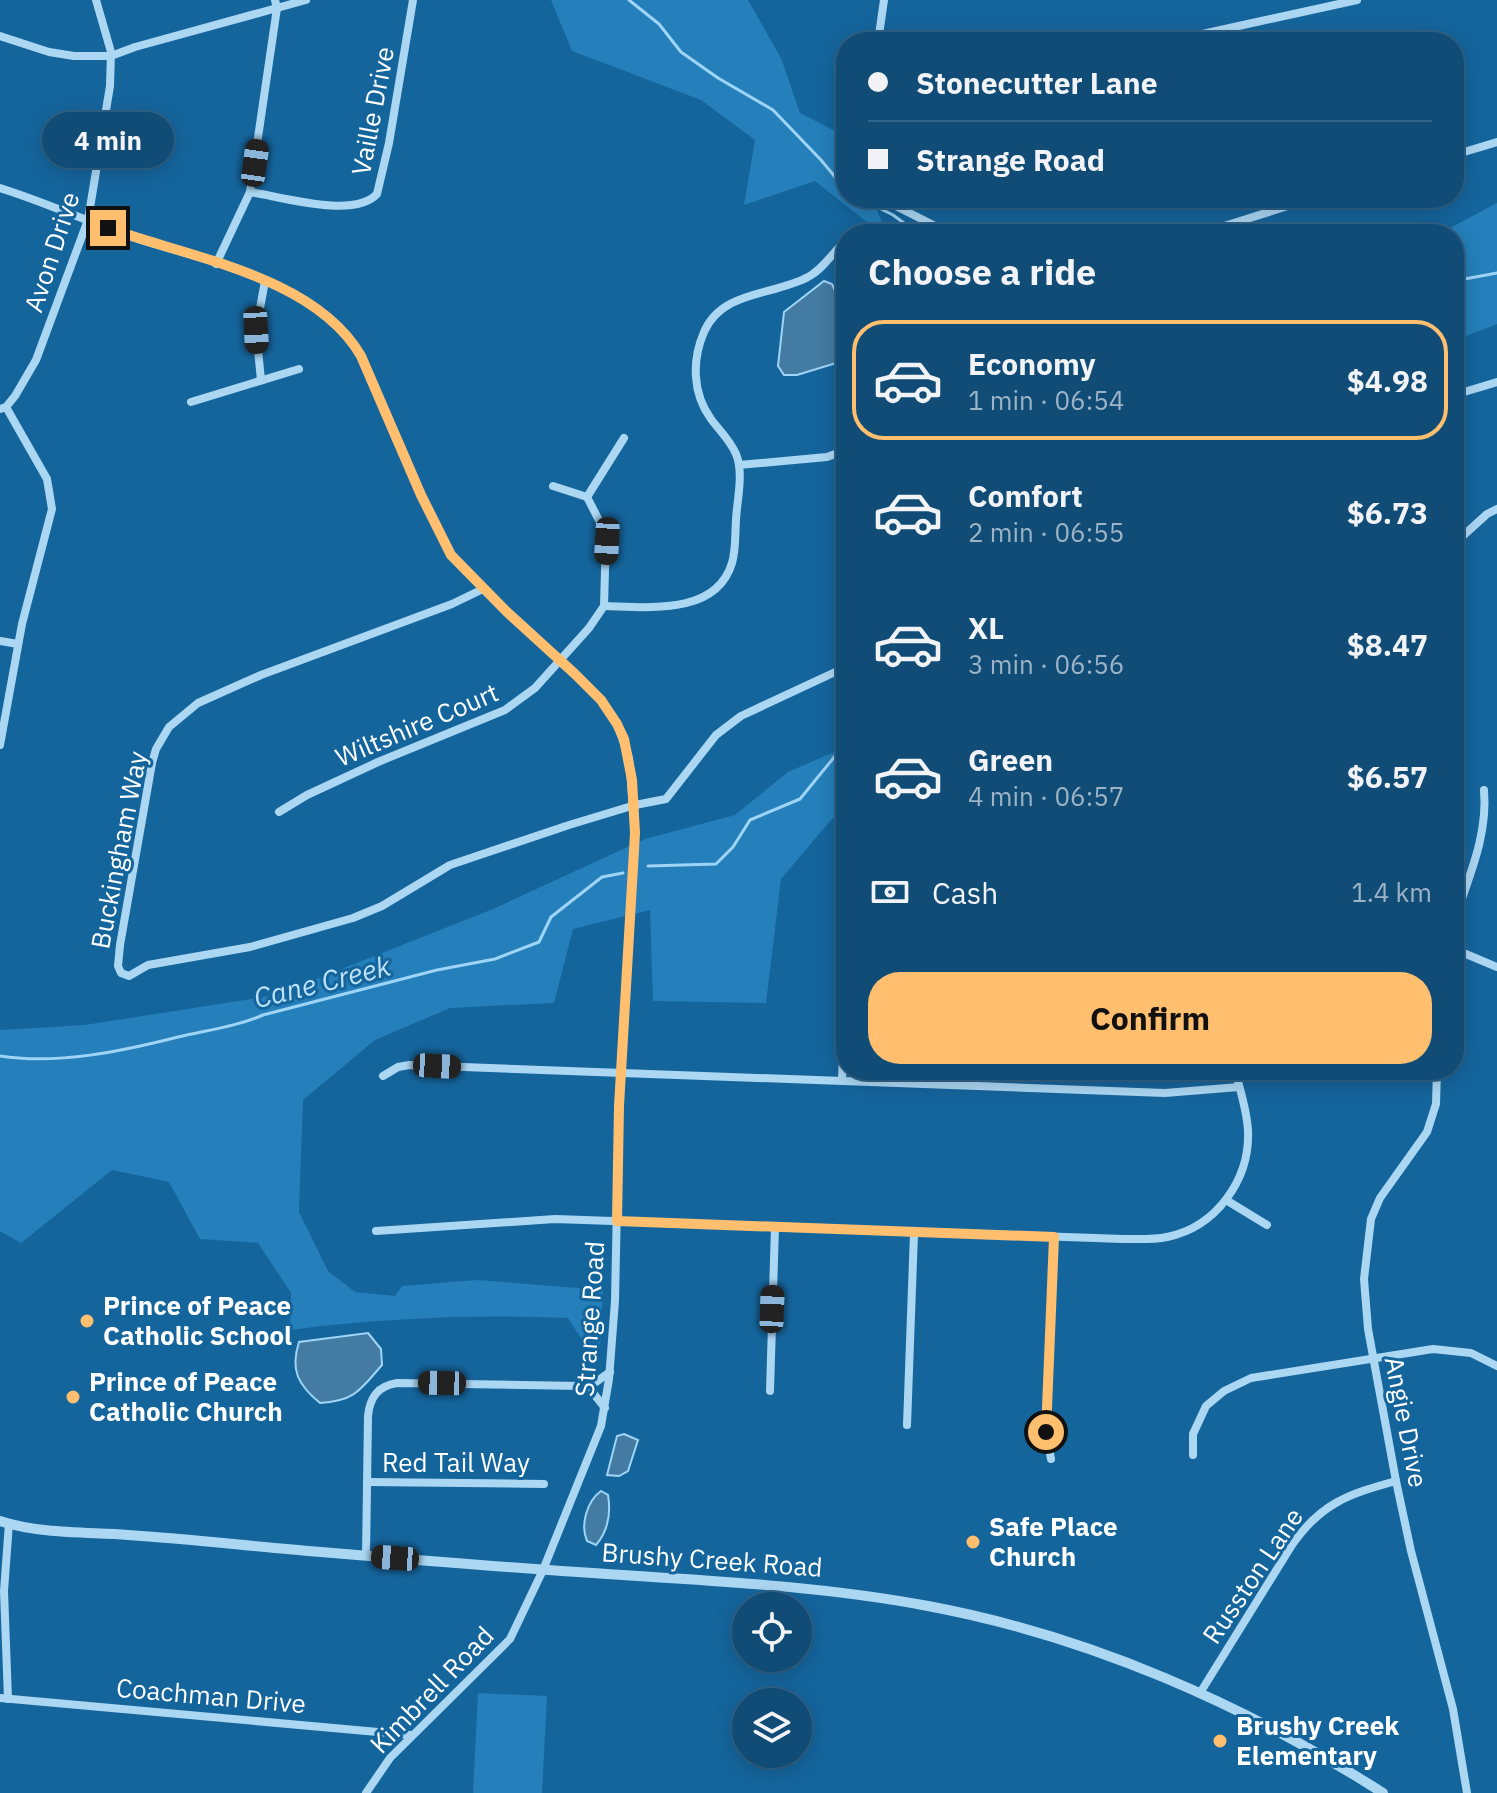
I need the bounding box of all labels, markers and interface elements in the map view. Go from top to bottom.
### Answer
street label: Vaille Drive [343,44,401,178]
text: Stonecutter Lane [916,63,1158,102]
callout: 4 min [42,112,174,168]
text: 4 min [74,123,142,157]
car [240,138,270,188]
text: Strange Road [916,140,1105,179]
street label: Avon Drive [16,187,86,316]
route end [90,210,126,246]
text: Choose a ride [868,248,1096,295]
car [243,305,269,355]
icon: car [872,344,944,416]
text: Economy [968,344,1096,383]
text: $4.98 [1347,361,1428,400]
text: 1 min · 06:54 [968,383,1124,417]
icon: car [872,476,944,548]
text: Comfort [968,476,1083,515]
text: $6.73 [1347,493,1428,532]
text: 2 min · 06:55 [968,515,1124,549]
car [594,516,620,566]
icon: car [872,608,944,680]
text: XL [968,608,1004,647]
text: $8.47 [1347,625,1428,664]
text: 3 min · 06:56 [968,647,1124,681]
street label: Wiltshire Court [330,674,503,774]
icon: car [872,740,944,812]
text: Green [968,740,1053,779]
street label: Buckingham Way [82,748,154,952]
text: $6.57 [1347,757,1428,796]
text: 4 min · 06:57 [968,779,1124,813]
icon: cash [868,870,912,914]
text: Cash [932,873,998,912]
text: 1.4 km [1351,875,1432,909]
water label: Cane Creek [250,947,395,1016]
button: Confirm [868,972,1432,1064]
car [412,1053,462,1079]
street label: Strange Road [567,1240,611,1398]
car [759,1285,785,1333]
place label: Prince of Peace Catholic School [103,1288,292,1352]
marker: Prince of Peace Catholic School [78,1312,96,1330]
street label: Angie Drive [1378,1354,1436,1490]
place label: Prince of Peace Catholic Church [89,1364,283,1428]
car [418,1371,466,1395]
marker: Prince of Peace Catholic Church [64,1388,82,1406]
route start [1028,1414,1064,1450]
street label: Red Tail Way [382,1445,530,1479]
street label: Russton Lane [1194,1501,1310,1650]
place label: Safe Place Church [989,1509,1118,1573]
marker: Safe Place Church [964,1533,982,1551]
street label: Brushy Creek Road [600,1534,824,1584]
car [370,1544,420,1572]
map controls [732,1592,812,1768]
button: locate [732,1592,812,1672]
street label: Kimbrell Road [362,1618,501,1760]
street label: Coachman Drive [115,1670,307,1720]
button: layers [732,1688,812,1768]
place label: Brushy Creek Elementary [1236,1708,1399,1772]
marker: Brushy Creek Elementary [1211,1732,1229,1750]

